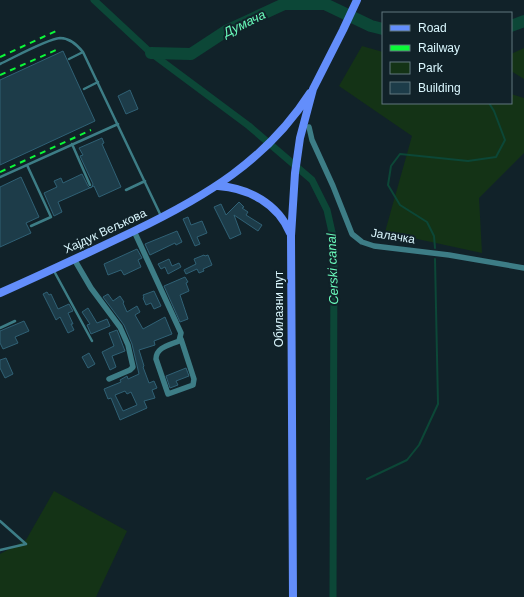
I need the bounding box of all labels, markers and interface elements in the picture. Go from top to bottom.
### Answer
water label: Думача [219,7,268,41]
legend [382,12,512,104]
text: Road [418,21,447,35]
text: Railway [418,41,460,55]
text: Park [418,61,444,75]
text: Building [418,81,461,95]
street label: Хајдук Вељкова [61,206,149,256]
street label: Јалачка [370,226,416,246]
water label: Cerski canal [324,232,341,305]
street label: Обилазни пут [272,270,286,347]

